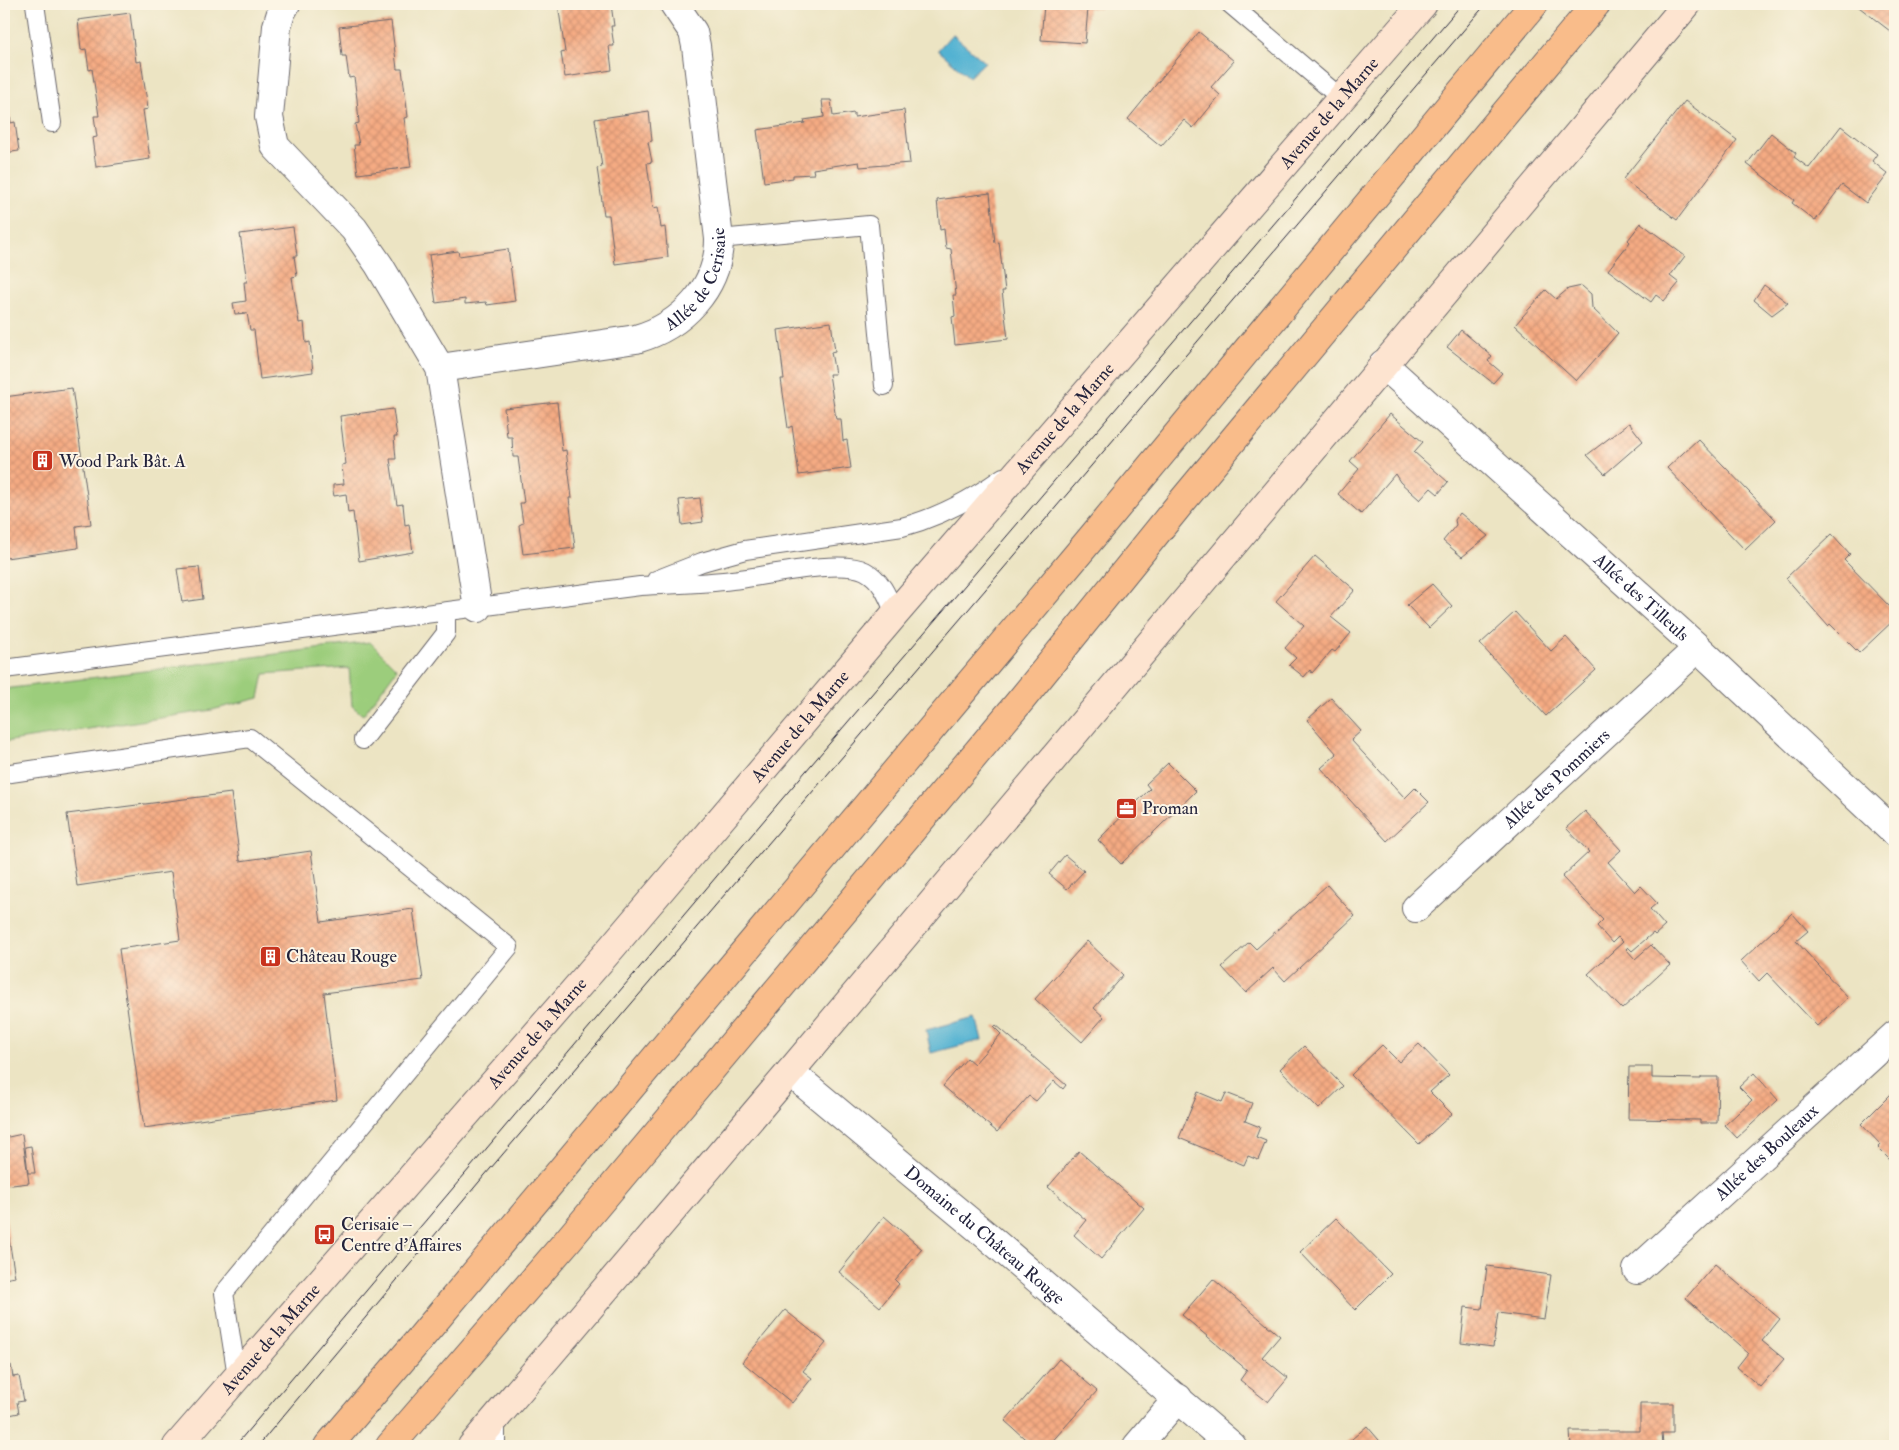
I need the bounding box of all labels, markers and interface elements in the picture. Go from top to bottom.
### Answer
street label: Avenue de la Marne [1274,52,1384,174]
street label: Allée de Cerisaie [659,226,731,337]
street label: Avenue de la Marne [1010,358,1120,480]
building icon: Wood Park Bât. A [31,449,55,473]
place label: Wood Park Bât. A [58,450,187,473]
street label: Allée des Tilleuls [1588,548,1694,646]
street label: Avenue de la Marne [745,665,855,788]
street label: Allée des Pommiers [1498,724,1615,835]
office icon: Proman [1114,796,1138,820]
place label: Proman [1142,797,1198,820]
building icon: Château Rouge [258,944,282,968]
place label: Château Rouge [286,945,397,968]
street label: Avenue de la Marne [482,973,593,1094]
street label: Allée des Bouleaux [1709,1099,1823,1206]
street label: Domaine du Château Rouge [900,1161,1070,1310]
place label: Cerisaie – Centre d'Affaires [341,1213,462,1257]
bus stop icon: Cerisaie – Centre d'Affaires [313,1222,337,1246]
street label: Avenue de la Marne [215,1279,326,1400]

